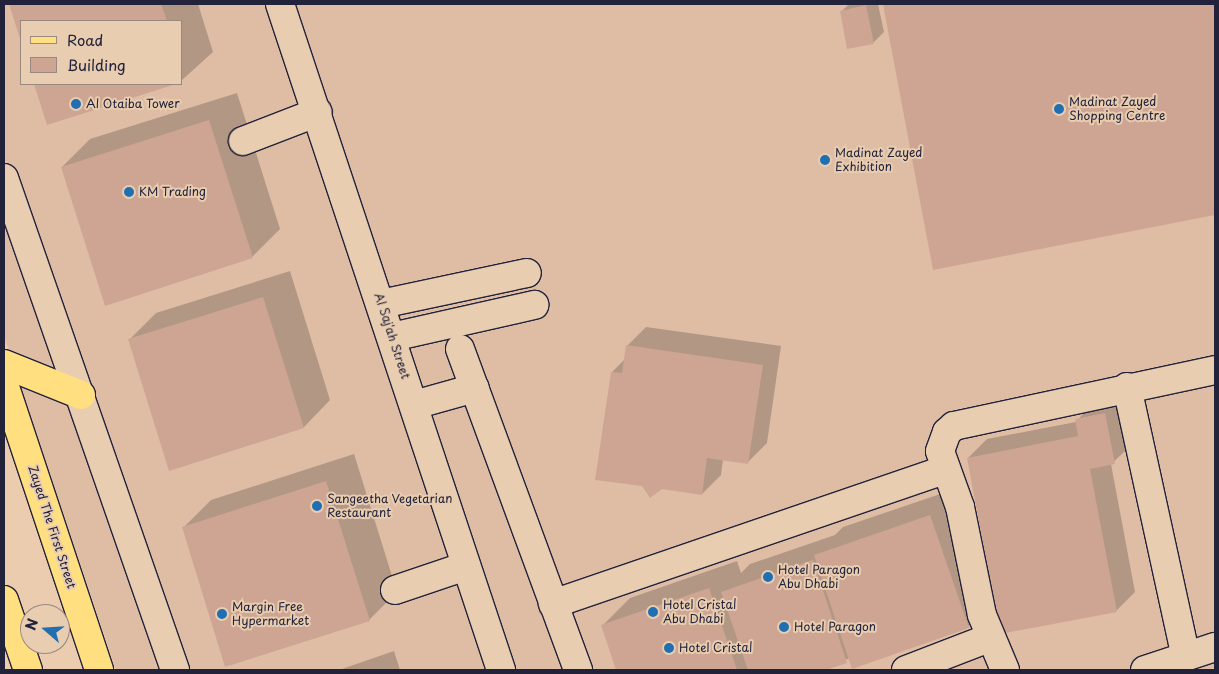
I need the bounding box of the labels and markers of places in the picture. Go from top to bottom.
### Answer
place label: Madinat Zayed Shopping Centre [1069,95,1166,123]
place label: Al Otaiba Tower [86,97,179,111]
marker: Al Otaiba Tower [70,98,82,110]
marker: Madinat Zayed Shopping Centre [1053,103,1065,115]
place label: Madinat Zayed Exhibition [835,146,923,174]
marker: Madinat Zayed Exhibition [819,154,831,166]
place label: KM Trading [139,185,207,199]
marker: KM Trading [123,186,135,198]
place label: Sangeetha Vegetarian Restaurant [327,492,454,520]
marker: Sangeetha Vegetarian Restaurant [311,500,323,512]
place label: Hotel Paragon Abu Dhabi [778,563,860,591]
marker: Hotel Paragon Abu Dhabi [762,571,774,583]
place label: Hotel Cristal Abu Dhabi [663,598,737,626]
place label: Margin Free Hypermarket [232,600,309,628]
marker: Hotel Cristal Abu Dhabi [647,606,659,618]
marker: Margin Free Hypermarket [216,608,228,620]
place label: Hotel Paragon [794,620,876,634]
marker: Hotel Paragon [778,621,790,633]
place label: Hotel Cristal [679,641,753,655]
marker: Hotel Cristal [663,642,675,654]

